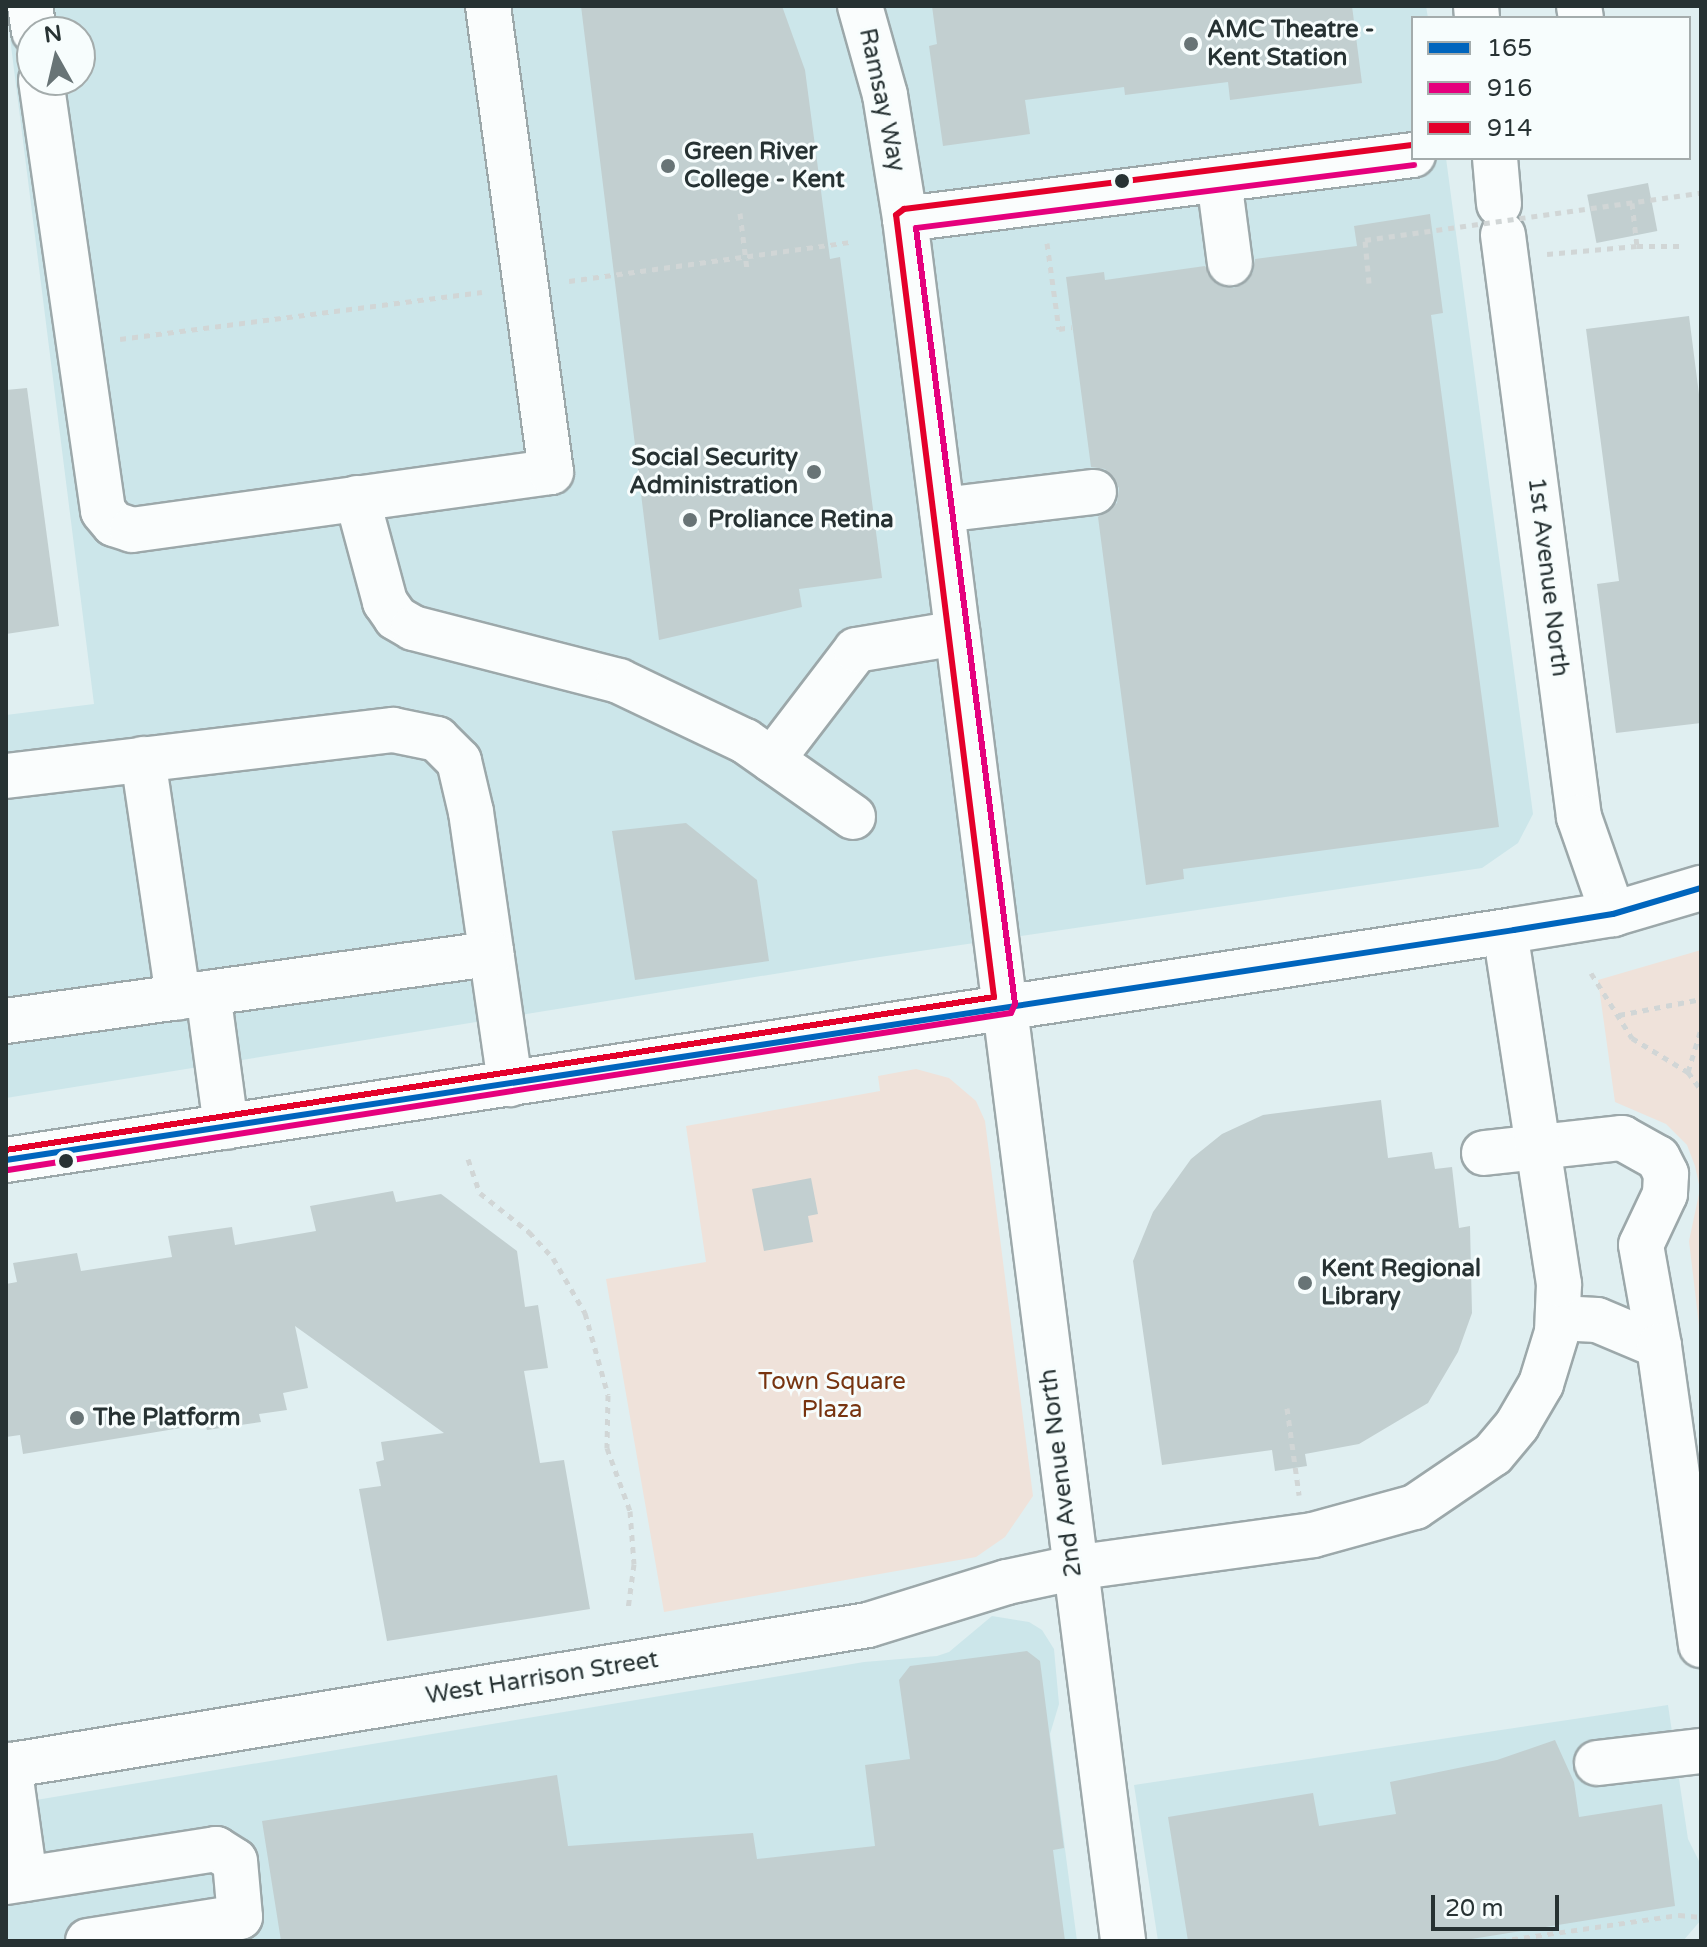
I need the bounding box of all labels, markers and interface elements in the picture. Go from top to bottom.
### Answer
north arrow [16,16,96,96]
place label: AMC Theatre - Kent Station [1207,16,1374,72]
legend [1411,16,1691,160]
text: N [42,20,63,48]
street label: Ramsay Way [853,26,911,174]
text: 165 [1487,34,1532,63]
marker: AMC Theatre - Kent Station [1182,35,1200,53]
text: 916 [1487,74,1532,103]
text: 914 [1487,114,1532,143]
place label: Green River College - Kent [684,138,845,194]
marker: Green River College - Kent [659,157,677,175]
unlabelled marker [1114,173,1130,189]
place label: Social Security Administration [629,444,798,500]
marker: Social Security Administration [805,463,823,481]
street label: 1st Avenue North [1521,476,1575,678]
place label: Proliance Retina [708,506,894,534]
marker: Proliance Retina [679,509,701,531]
unlabelled marker [58,1153,74,1169]
place label: Kent Regional Library [1321,1255,1481,1311]
marker: Kent Regional Library [1296,1274,1314,1292]
street label: 2nd Avenue North [1034,1367,1088,1579]
park label: Town Square Plaza [758,1368,906,1424]
place label: The Platform [93,1404,241,1432]
marker: The Platform [68,1409,86,1427]
street label: West Harrison Street [424,1645,660,1711]
scale bar [1435,1879,1563,1929]
text: 20 m [1445,1894,1503,1923]

